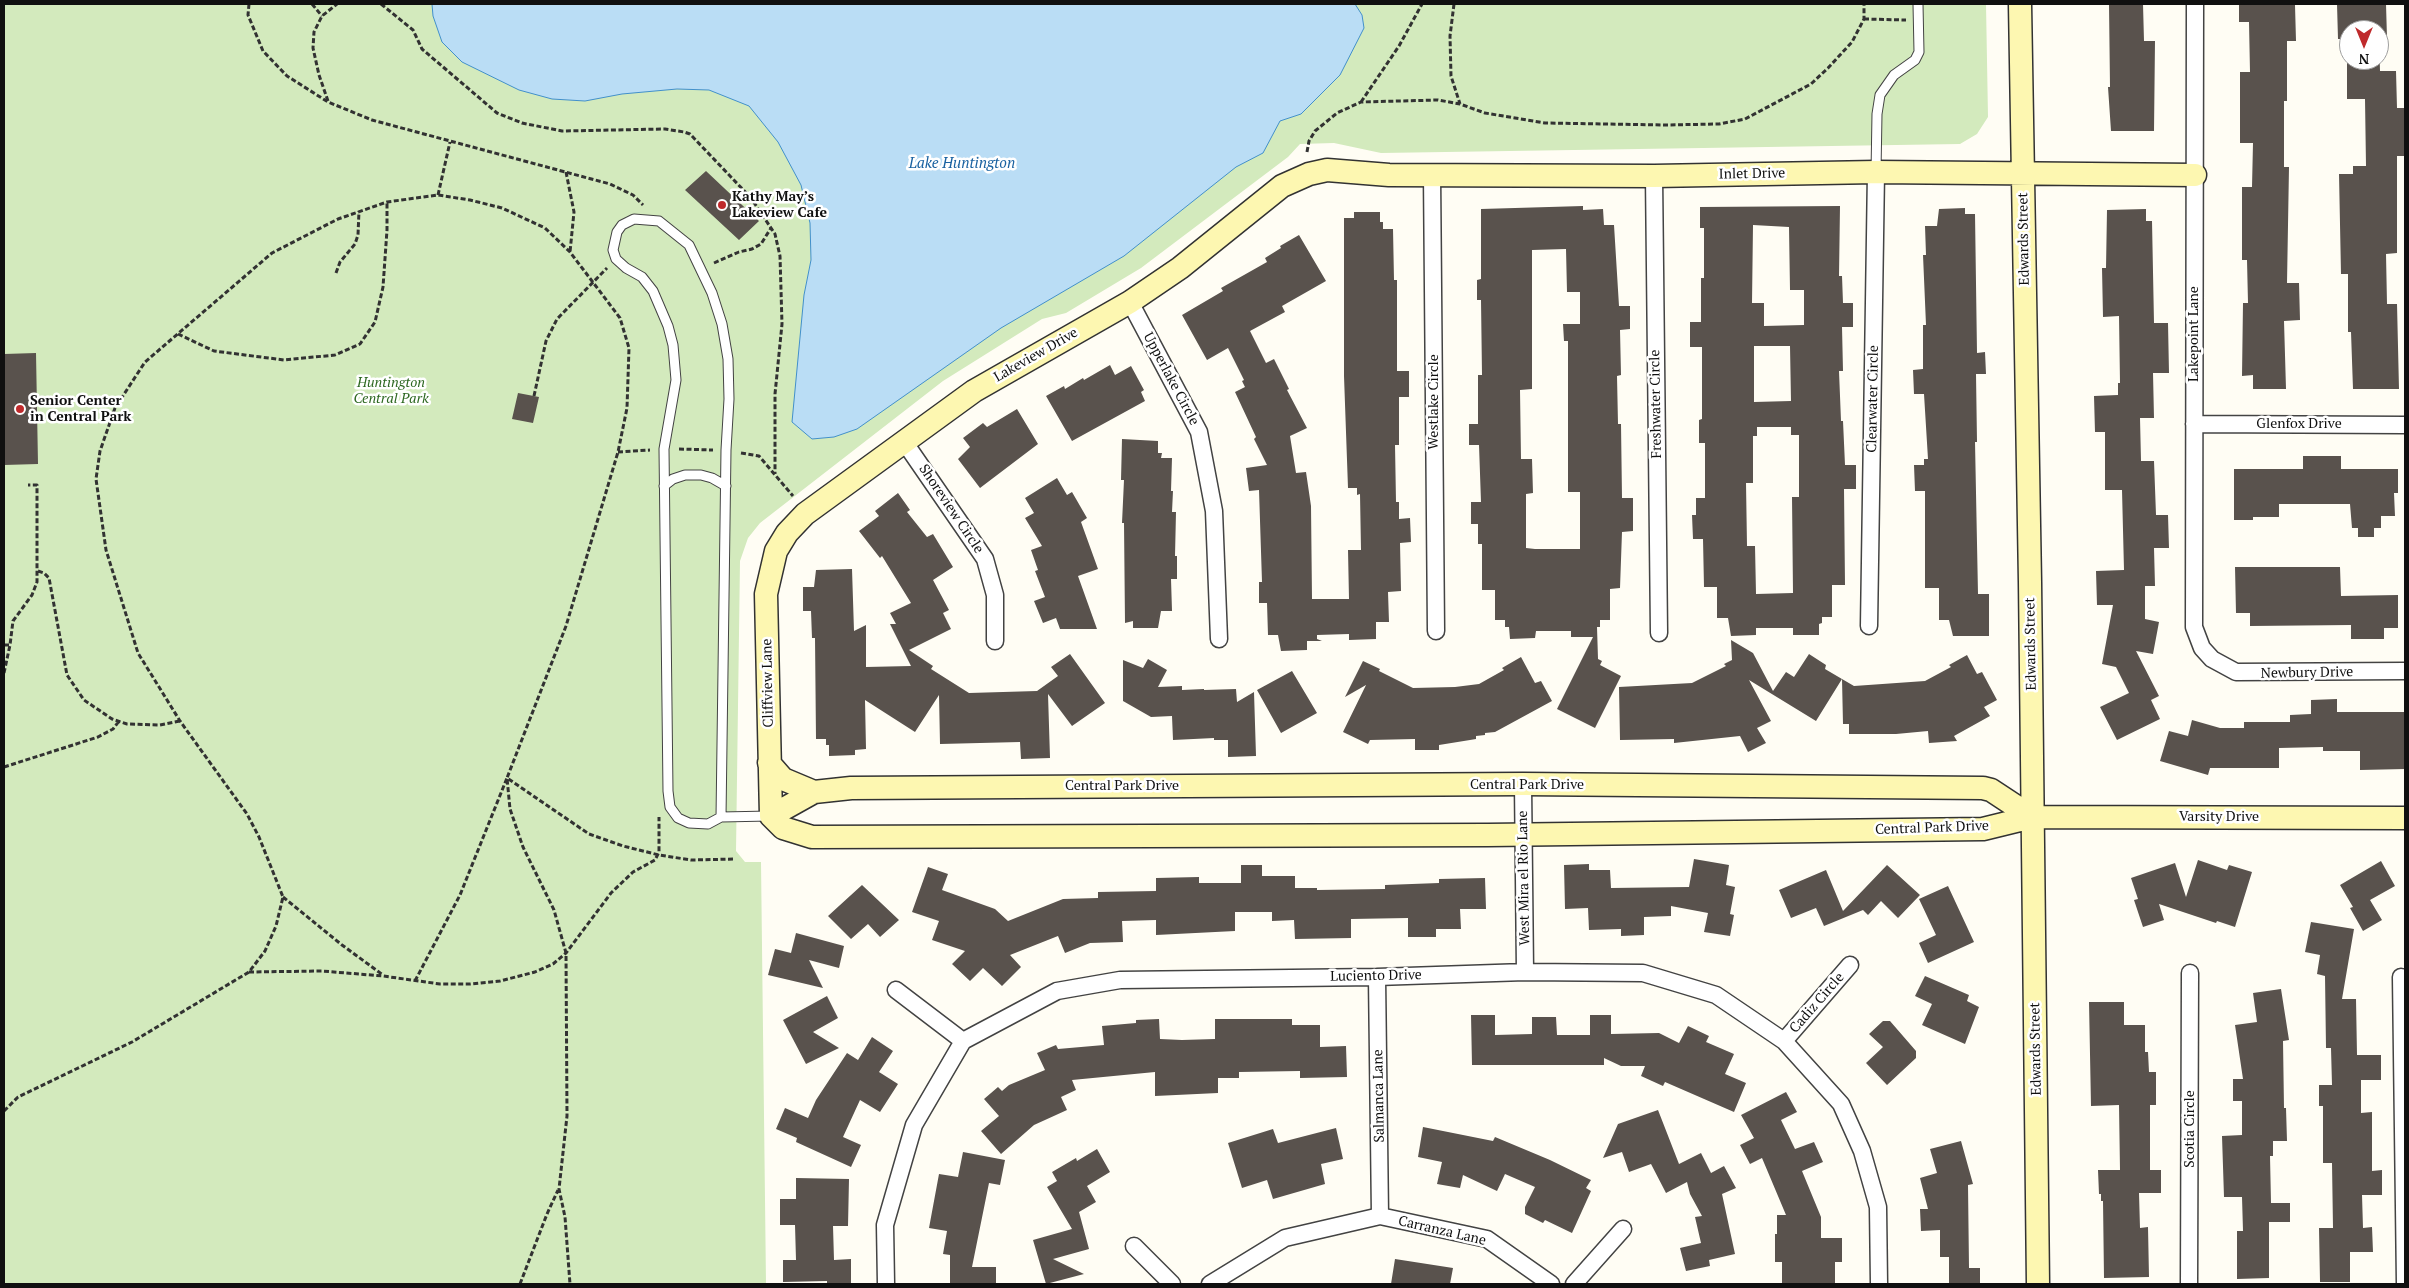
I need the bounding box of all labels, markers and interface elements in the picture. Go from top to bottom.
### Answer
north arrow [2339,20,2389,70]
text: N [2359,50,2369,69]
water label: Lake Huntington [909,155,1015,173]
street label: Inlet Drive [1719,165,1785,183]
place label: Kathy May’s Lakeview Cafe [732,189,827,222]
street label: Edwards Street [2015,192,2033,286]
marker: Kathy May’s Lakeview Cafe [716,199,728,211]
street label: Lakepoint Lane [2186,286,2202,382]
street label: Lakeview Drive [991,324,1081,386]
street label: Upperlake Circle [1139,330,1203,428]
street label: Clearwater Circle [1864,345,1882,453]
street label: Freshwater Circle [1647,349,1665,459]
street label: Westlake Circle [1426,354,1442,450]
park label: Huntington Central Park [353,375,429,408]
place label: Senior Center in Central Park [30,393,132,426]
marker: Senior Center in Central Park [14,403,26,415]
street label: Glenfox Drive [2256,416,2342,432]
street label: Shoreview Circle [915,461,987,557]
street label: Edwards Street [2022,597,2040,691]
street label: Cliffview Lane [759,638,777,728]
street label: Newbury Drive [2261,664,2353,682]
street label: Central Park Drive [1470,777,1584,793]
street label: Central Park Drive [1065,778,1179,794]
street label: Varsity Drive [2179,809,2259,825]
street label: West Mira el Rio Lane [1514,810,1534,946]
street label: Central Park Drive [1875,818,1989,838]
street label: Luciento Drive [1330,967,1422,985]
street label: Cadiz Circle [1786,969,1848,1037]
street label: Edwards Street [2027,1002,2045,1096]
street label: Salmanca Lane [1370,1049,1388,1143]
street label: Scotia Circle [2182,1090,2198,1168]
street label: Carranza Lane [1396,1213,1488,1249]

